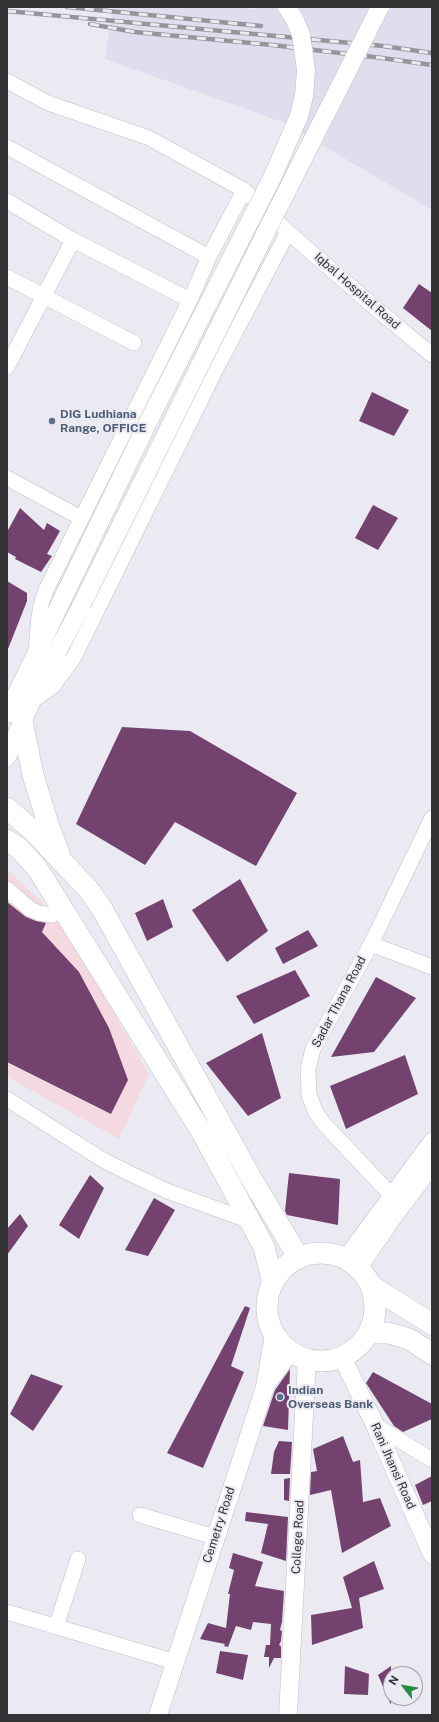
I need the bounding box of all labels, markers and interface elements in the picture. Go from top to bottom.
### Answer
street label: Iqbal Hospital Road [311,250,403,332]
place label: DIG Ludhiana Range, OFFICE [60,407,146,435]
marker: DIG Ludhiana Range, OFFICE [47,416,57,426]
street label: Sadar Thana Road [309,954,369,1050]
place label: Indian Overseas Bank [288,1383,373,1411]
marker: Indian Overseas Bank [275,1392,285,1402]
street label: Rani Jhansi Road [368,1421,418,1511]
street label: Cemetry Road [200,1485,238,1565]
street label: College Road [289,1500,307,1574]
north arrow [383,1666,423,1706]
text: N [386,1674,401,1687]

